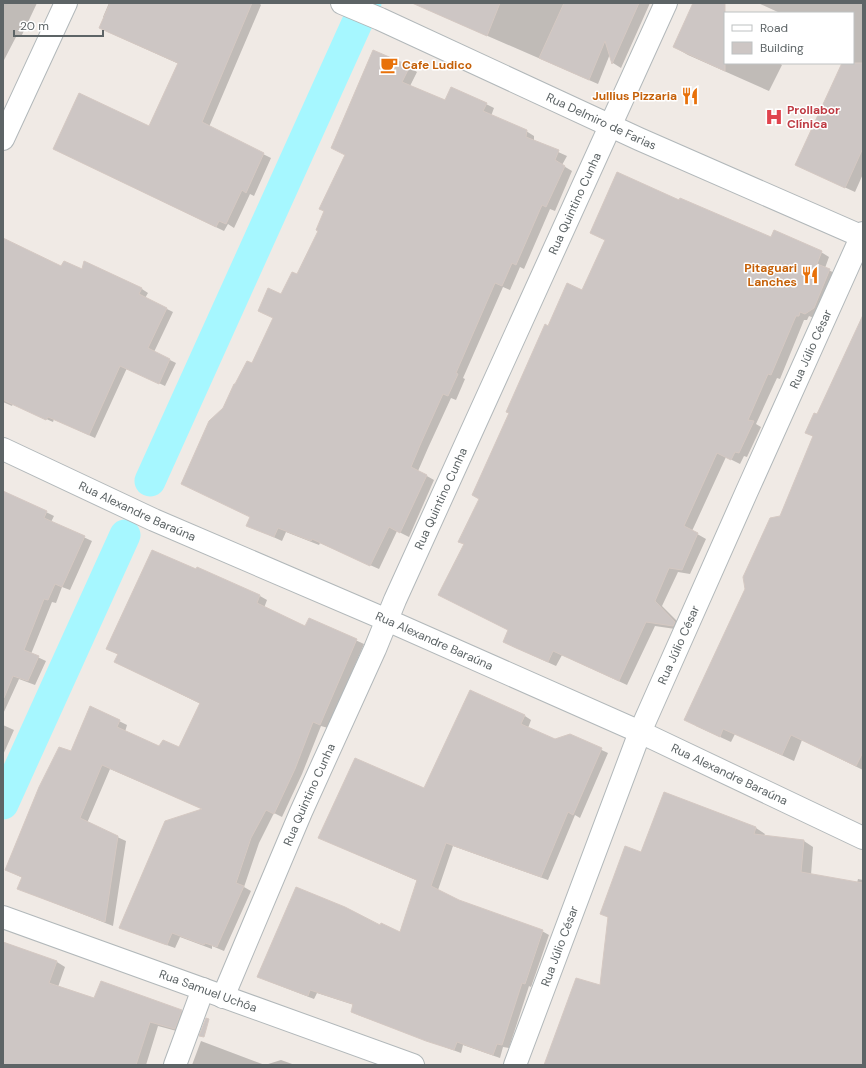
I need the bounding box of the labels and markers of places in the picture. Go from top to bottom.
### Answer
cafe icon: Cafe Ludico [379,55,399,75]
place label: Cafe Ludico [402,57,472,73]
restaurant icon: Jullius Pizzaria [680,86,700,106]
place label: Jullius Pizzaria [592,88,677,104]
place label: Prollabor Clínica [787,102,840,132]
hospital icon: Prollabor Clínica [764,107,784,127]
place label: Pitaguari Lanches [744,260,797,290]
restaurant icon: Pitaguari Lanches [800,265,820,285]

